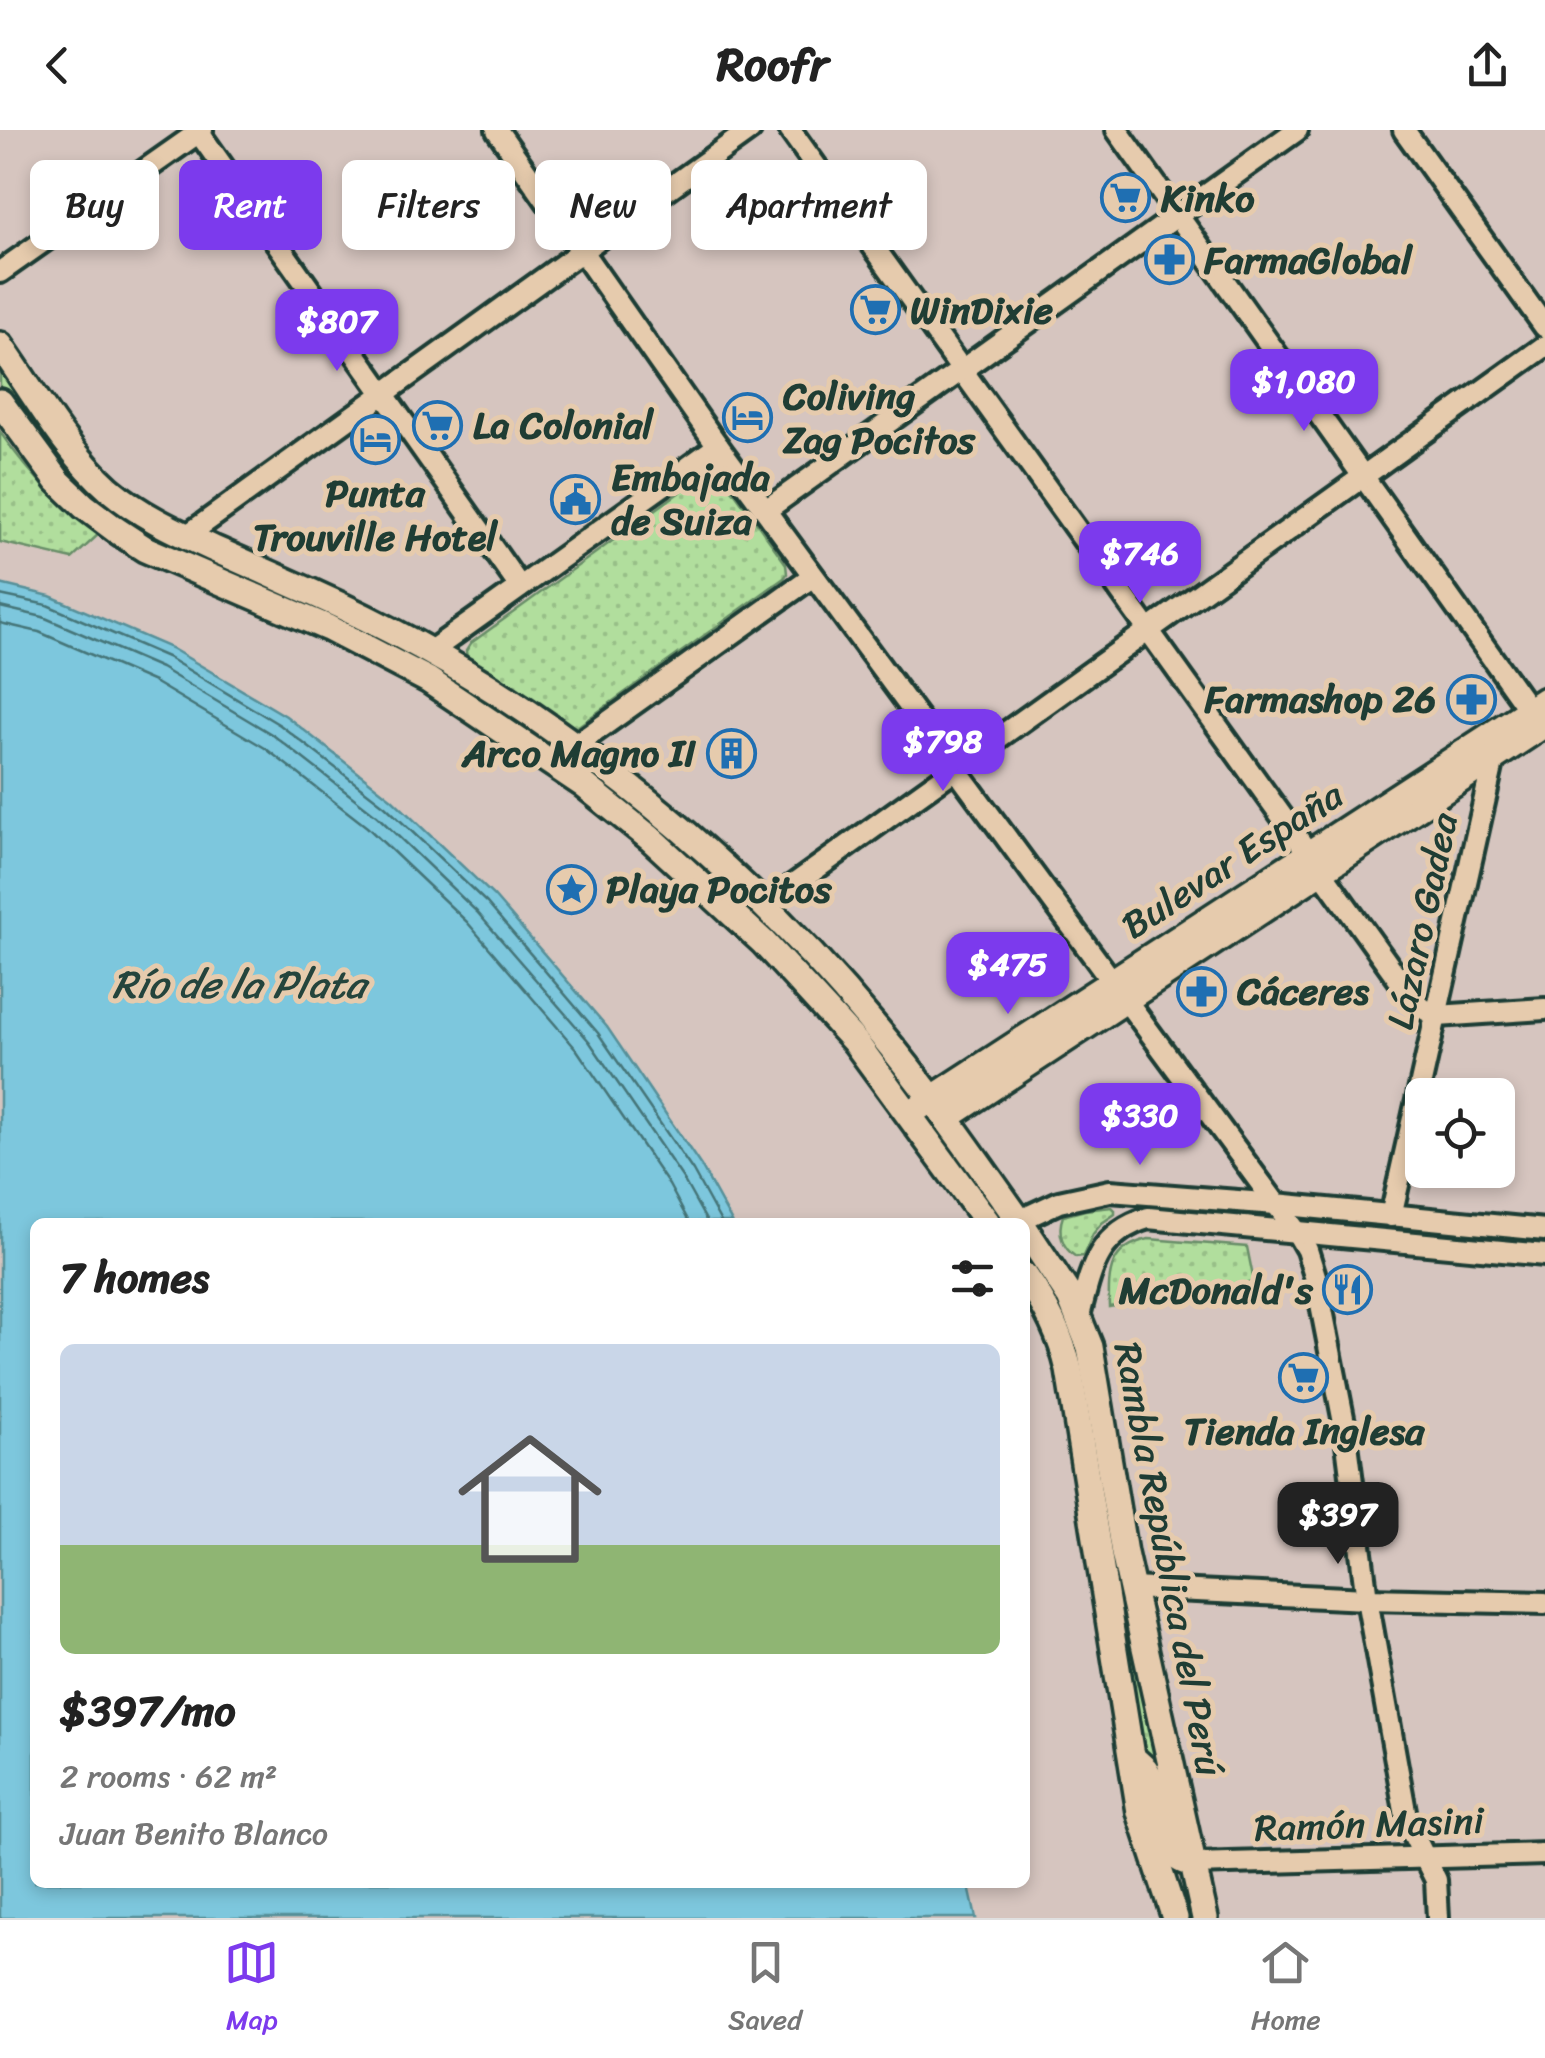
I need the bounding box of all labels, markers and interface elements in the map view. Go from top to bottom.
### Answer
text: Roofr [717,25,828,105]
icon: back [30,38,85,93]
icon: share [1460,38,1515,93]
chip: Buy [30,160,159,250]
chip: Rent [179,160,322,250]
chip: Filters [342,160,515,250]
chip: New [535,160,671,250]
chip: Apartment [691,160,927,250]
place label: Kinko [1160,165,1255,232]
supermarket icon: Kinko [1100,172,1152,224]
place label: FarmaGlobal [1203,227,1414,294]
pharmacy icon: FarmaGlobal [1143,234,1195,286]
place label: WinDixie [910,277,1053,344]
supermarket icon: WinDixie [849,284,901,336]
pin: $807 [278,289,396,374]
text: $807 [297,293,377,350]
pin: $1,080 [1223,349,1385,434]
text: $1,080 [1252,353,1356,410]
place label: Coliving Zag Pocitos [782,363,976,474]
place label: La Colonial [473,392,654,459]
hotel icon: Coliving Zag Pocitos [722,392,774,444]
supermarket icon: La Colonial [412,399,464,451]
hotel icon: Punta Trouville Hotel [349,413,401,465]
place label: Embajada de Suiza [611,444,771,555]
place label: Punta Trouville Hotel [253,460,498,571]
public building icon: Embajada de Suiza [550,473,602,525]
pin: $746 [1081,521,1199,606]
text: $746 [1101,525,1179,582]
place label: Farmashop 26 [1204,666,1436,733]
pharmacy icon: Farmashop 26 [1445,673,1497,725]
pin: $798 [884,709,1002,794]
text: $798 [904,713,982,770]
place label: Arco Magno II [460,720,696,787]
building icon: Arco Magno II [705,727,757,779]
street label: Bulevar España [1107,763,1358,958]
street label: Lázaro Gadea [1367,806,1478,1036]
place label: Playa Pocitos [606,856,832,923]
place icon: Playa Pocitos [545,863,597,915]
pin: $475 [949,932,1067,1017]
text: $475 [968,936,1048,993]
water label: Río de la Plata [112,949,371,1020]
place label: Cáceres [1236,958,1370,1025]
pharmacy icon: Cáceres [1176,965,1228,1017]
map controls [1405,1078,1515,1188]
button: locate [1405,1078,1515,1188]
pin: $330 [1081,1083,1199,1168]
text: $330 [1102,1087,1178,1144]
text: 7 homes [60,1241,209,1315]
icon: filters [945,1251,1000,1306]
place label: McDonald's [1118,1257,1314,1324]
restaurant icon: McDonald's [1322,1264,1374,1316]
street label: Rambla República del Perú [1094,1337,1244,1782]
supermarket icon: Tienda Inglesa [1278,1351,1330,1403]
place label: Tienda Inglesa [1184,1398,1425,1465]
icon: home [440,1409,620,1589]
pin: $397 [1279,1482,1397,1567]
text: $397 [1299,1486,1377,1543]
text: $397/mo [60,1674,236,1748]
text: 2 rooms · 62 m² [60,1748,277,1805]
street label: Ramón Masini [1253,1787,1486,1862]
text: Juan Benito Blanco [60,1805,328,1862]
tab: Map [224,1935,279,2044]
tab: Saved [728,1935,802,2044]
tab: Home [1251,1935,1321,2044]

